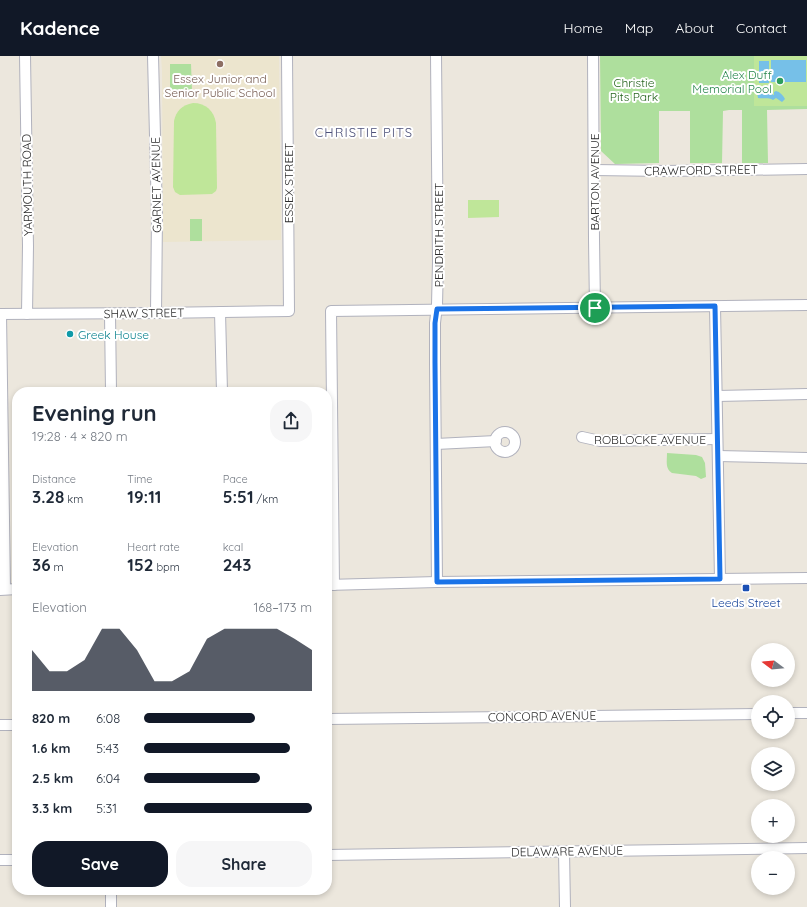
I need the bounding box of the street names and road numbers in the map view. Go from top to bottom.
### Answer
street label: YARMOUTH ROAD [19,133,35,236]
street label: BARTON AVENUE [587,133,602,231]
street label: GARNET AVENUE [148,137,164,233]
street label: ESSEX STREET [281,143,296,223]
street label: CRAWFORD STREET [644,162,758,178]
street label: PENDRITH STREET [431,183,446,287]
street label: SHAW STREET [104,305,184,321]
street label: ROBLOCKE AVENUE [594,432,706,447]
street label: CONCORD AVENUE [488,708,596,724]
street label: DELAWARE AVENUE [511,843,623,859]

